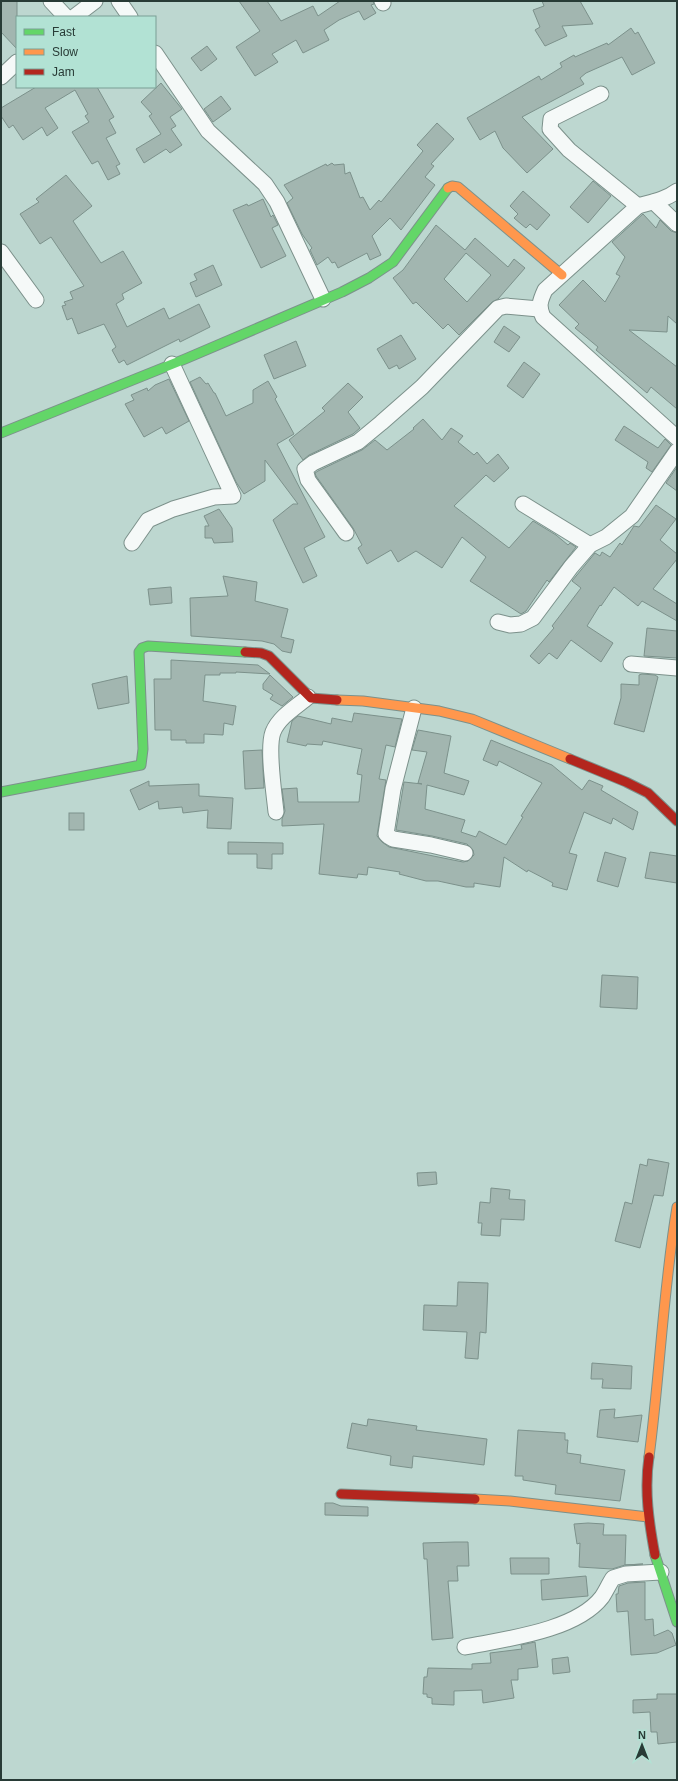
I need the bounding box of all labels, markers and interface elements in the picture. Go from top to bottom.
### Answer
legend [16,16,156,88]
text: Fast [52,25,76,39]
text: Slow [52,45,78,59]
text: Jam [52,65,75,79]
north arrow [622,1725,662,1765]
text: N [638,1729,646,1741]

